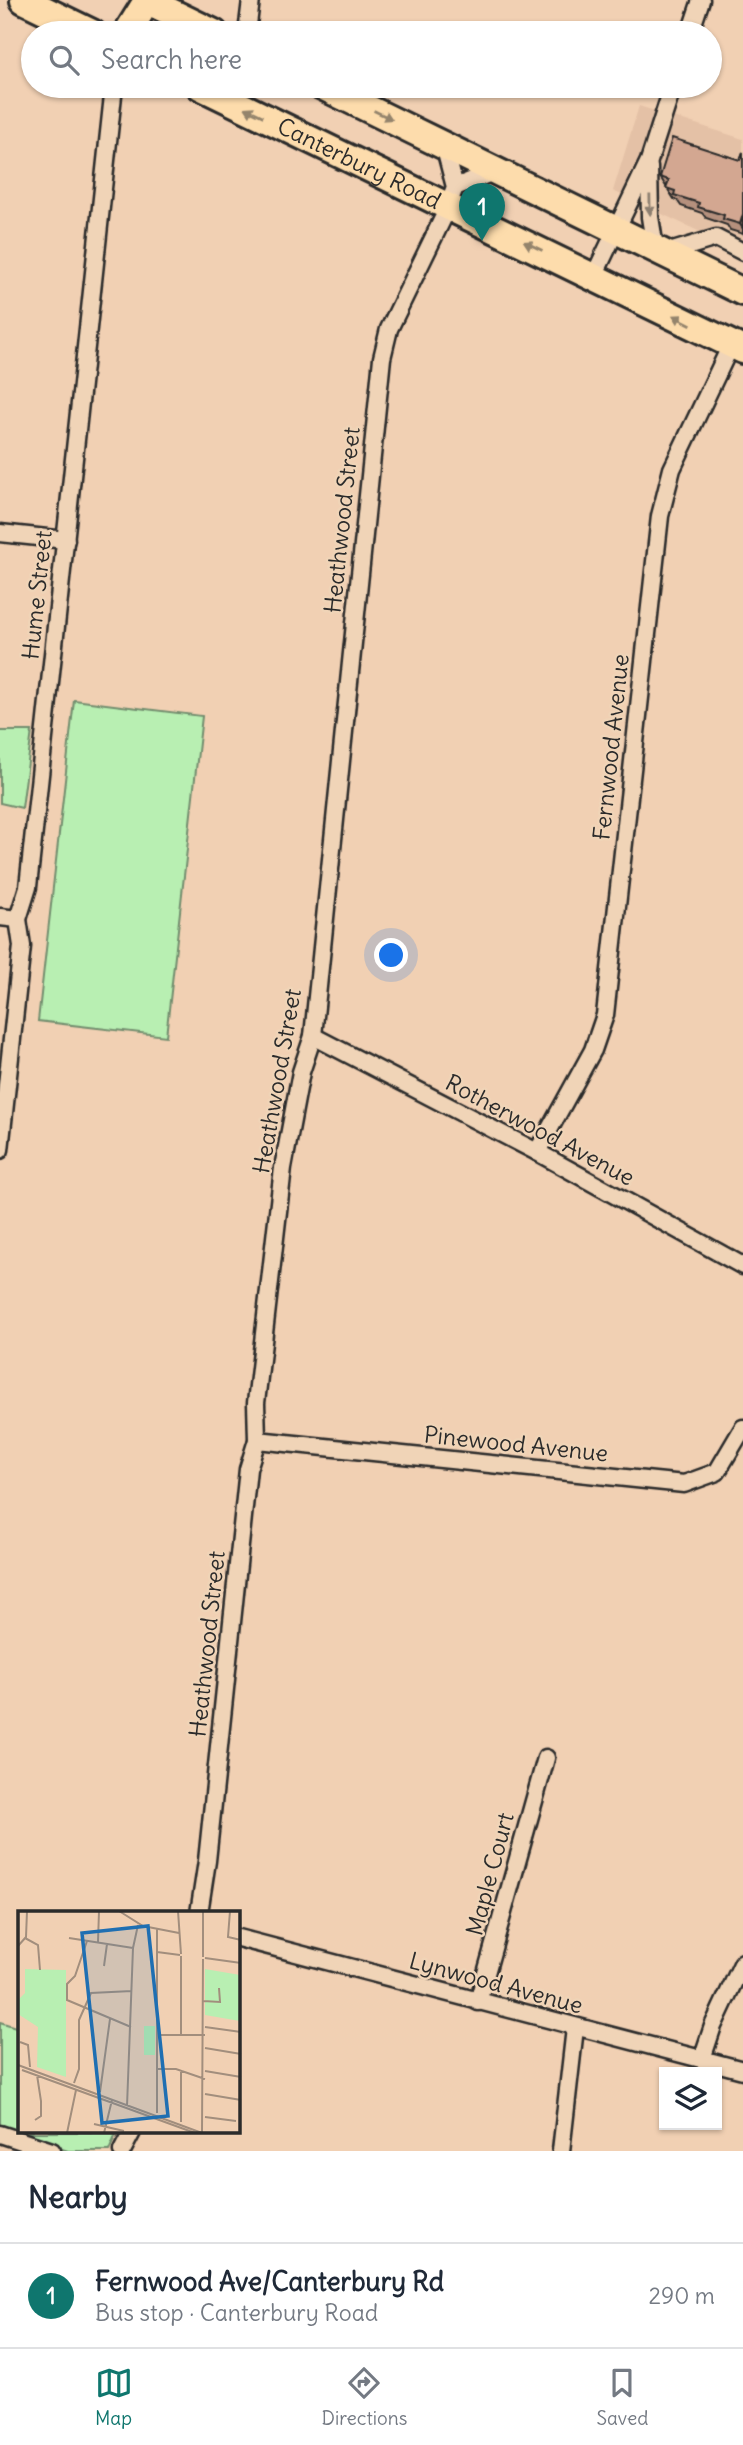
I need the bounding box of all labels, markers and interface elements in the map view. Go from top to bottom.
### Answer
search box [21,21,722,98]
icon: search [45,41,83,79]
text: Search here [101,43,242,76]
one-way arrow [244,106,264,117]
one-way arrow [373,110,393,121]
street label: Canterbury Road [273,111,446,215]
pin: 1 [459,183,505,241]
one-way arrow [644,194,656,216]
one-way arrow [523,241,543,252]
one-way arrow [672,314,692,325]
street label: Heathwood Street [317,425,366,614]
street label: Hume Street [15,529,58,661]
street label: Fernwood Avenue [586,653,635,841]
your location [374,938,408,972]
street label: Heathwood Street [246,986,307,1176]
street label: Rotherwood Avenue [441,1067,640,1192]
street label: Pinewood Avenue [423,1419,609,1468]
street label: Heathwood Street [182,1549,231,1738]
street label: Maple Court [459,1809,520,1939]
inset map [18,1911,240,2134]
street label: Lynwood Avenue [406,1945,586,2020]
map controls [659,2067,722,2130]
button: layers [659,2067,722,2130]
text: Nearby [28,2178,128,2216]
text: Fernwood Ave/Canterbury Rd [95,2265,444,2298]
text: 1 [46,2281,56,2310]
text: 290 m [648,2281,715,2310]
text: Bus stop · Canterbury Road [95,2298,378,2327]
tab: Map [95,2364,133,2430]
tab: Directions [322,2364,407,2430]
tab: Saved [596,2364,648,2430]

